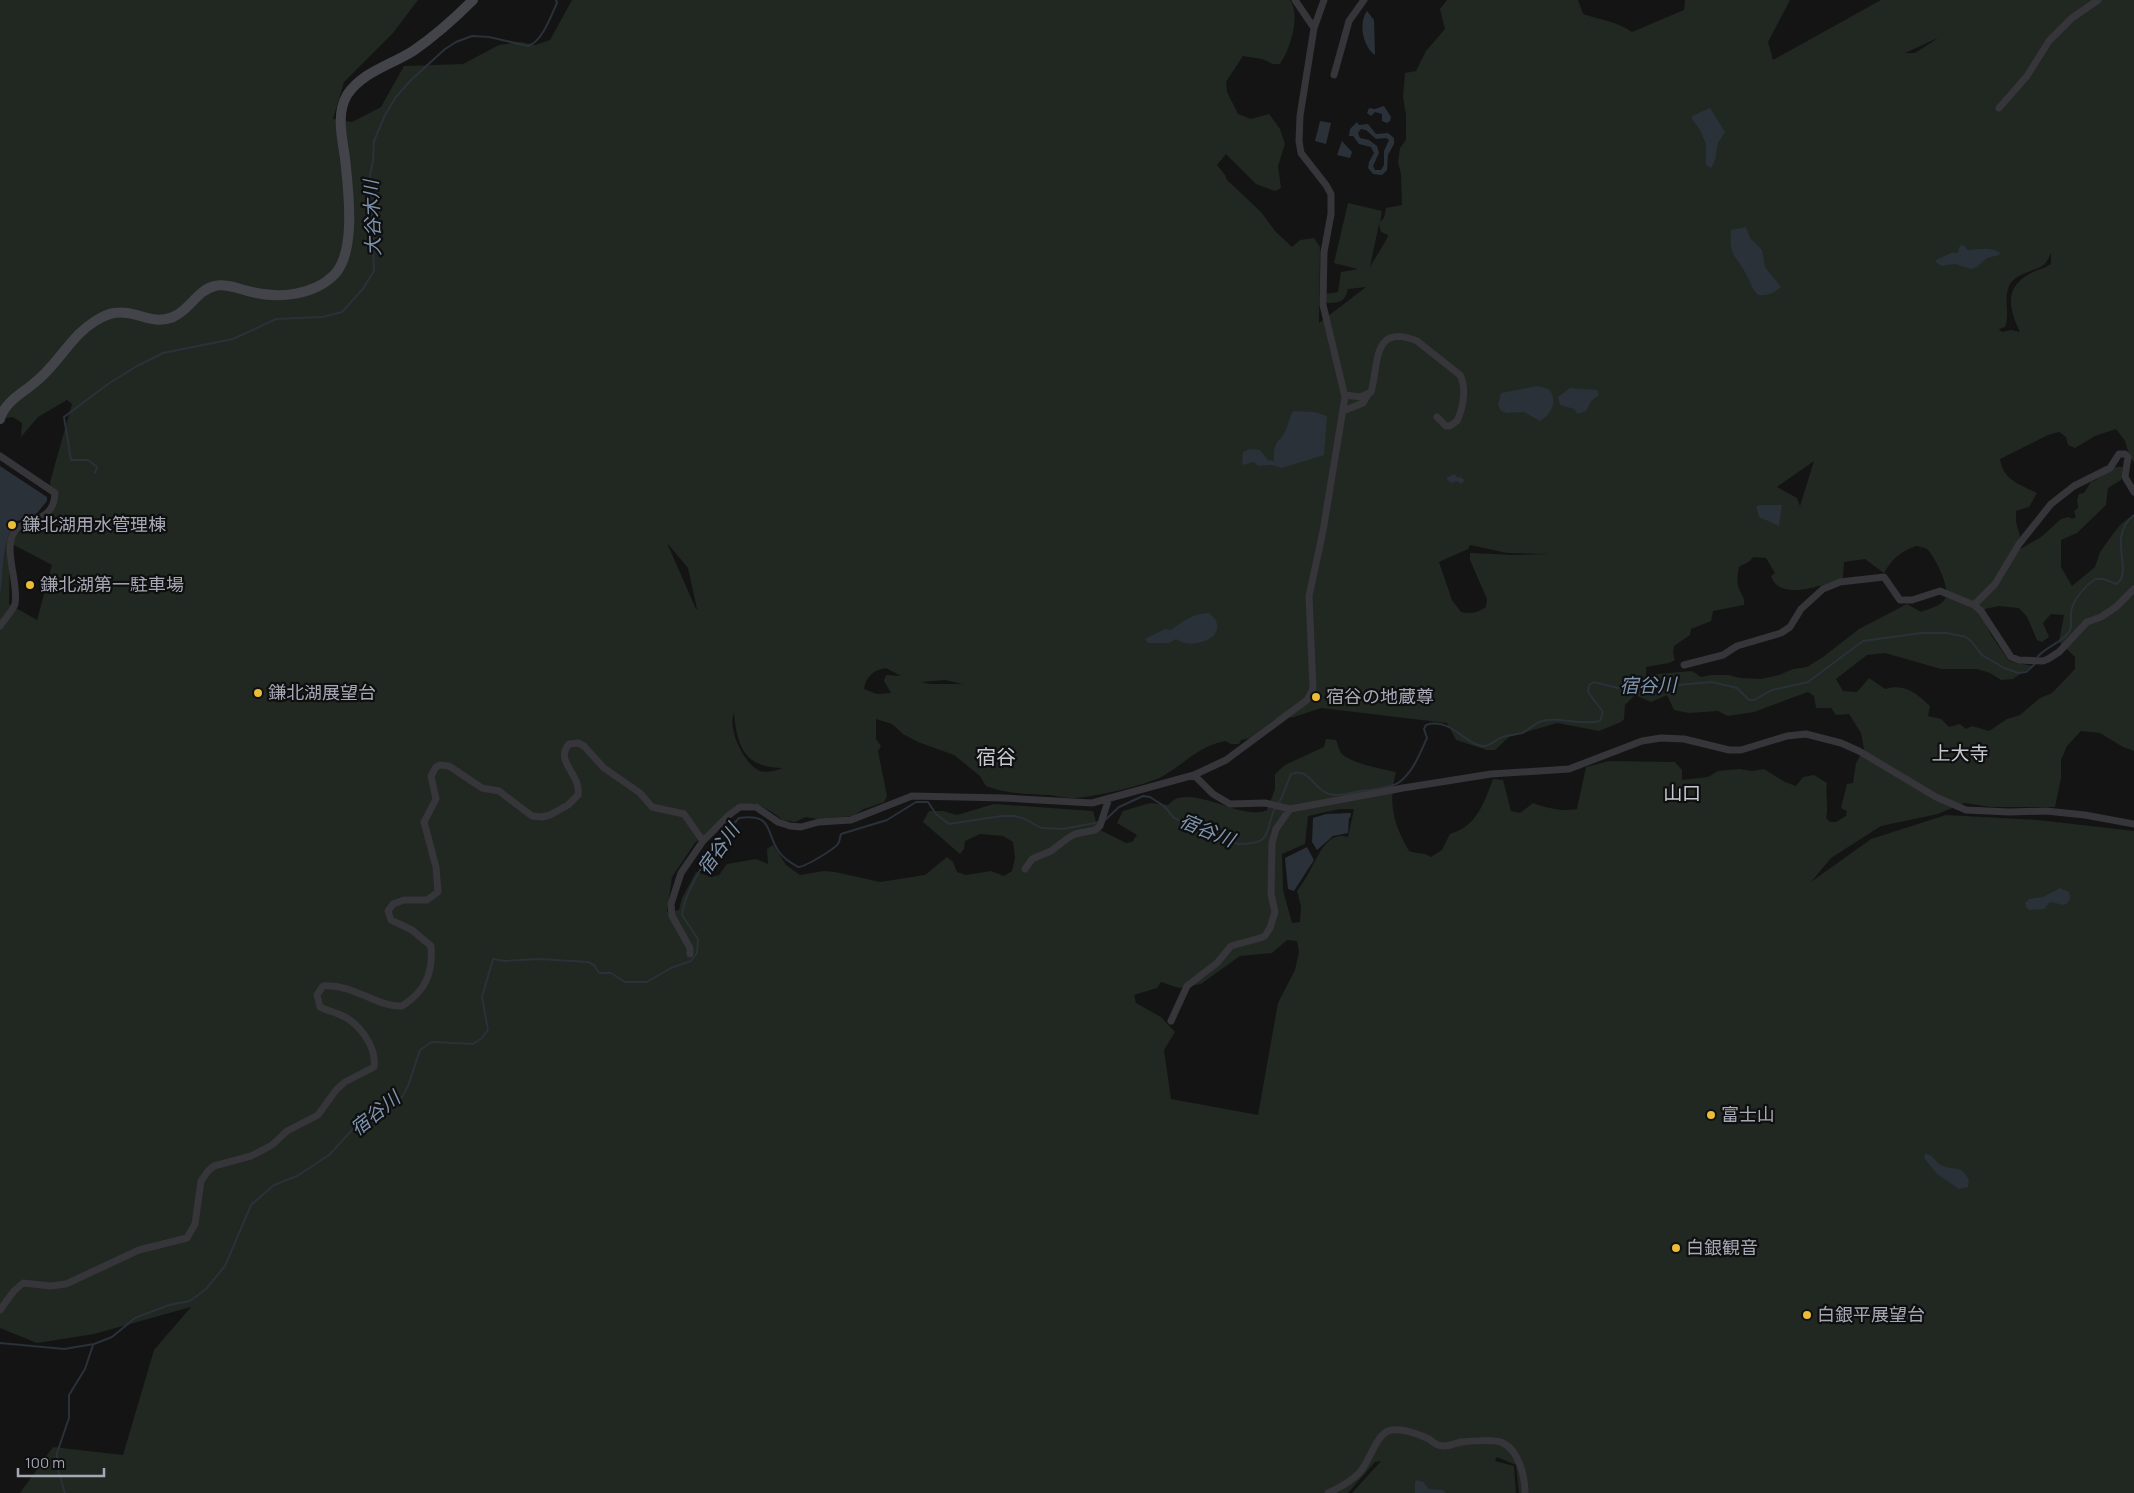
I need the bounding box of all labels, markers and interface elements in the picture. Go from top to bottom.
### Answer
water label: 大谷木川 [358,178,386,256]
place label: 鎌北湖用水管理棟 [22,512,166,536]
marker: 鎌北湖用水管理棟 [6,519,18,531]
place label: 鎌北湖第一駐車場 [40,572,184,596]
marker: 鎌北湖第一駐車場 [24,579,36,591]
water label: 宿谷川 [1619,671,1679,698]
place label: 鎌北湖展望台 [268,680,376,704]
place label: 宿谷の地蔵尊 [1326,684,1434,708]
marker: 鎌北湖展望台 [252,687,264,699]
marker: 宿谷の地蔵尊 [1310,691,1322,703]
district label: 上大寺 [1931,740,1989,766]
district label: 宿谷 [976,743,1016,770]
district label: 山口 [1663,780,1701,806]
water label: 宿谷川 [1176,807,1240,853]
water label: 宿谷川 [691,817,746,880]
water label: 宿谷川 [345,1084,407,1141]
place label: 富士山 [1721,1102,1775,1126]
marker: 富士山 [1705,1109,1717,1121]
place label: 白銀観音 [1686,1235,1758,1259]
marker: 白銀観音 [1670,1242,1682,1254]
place label: 白銀平展望台 [1817,1302,1925,1326]
marker: 白銀平展望台 [1801,1309,1813,1321]
scale bar [18,1446,104,1478]
text: 100 m [25,1452,65,1473]

